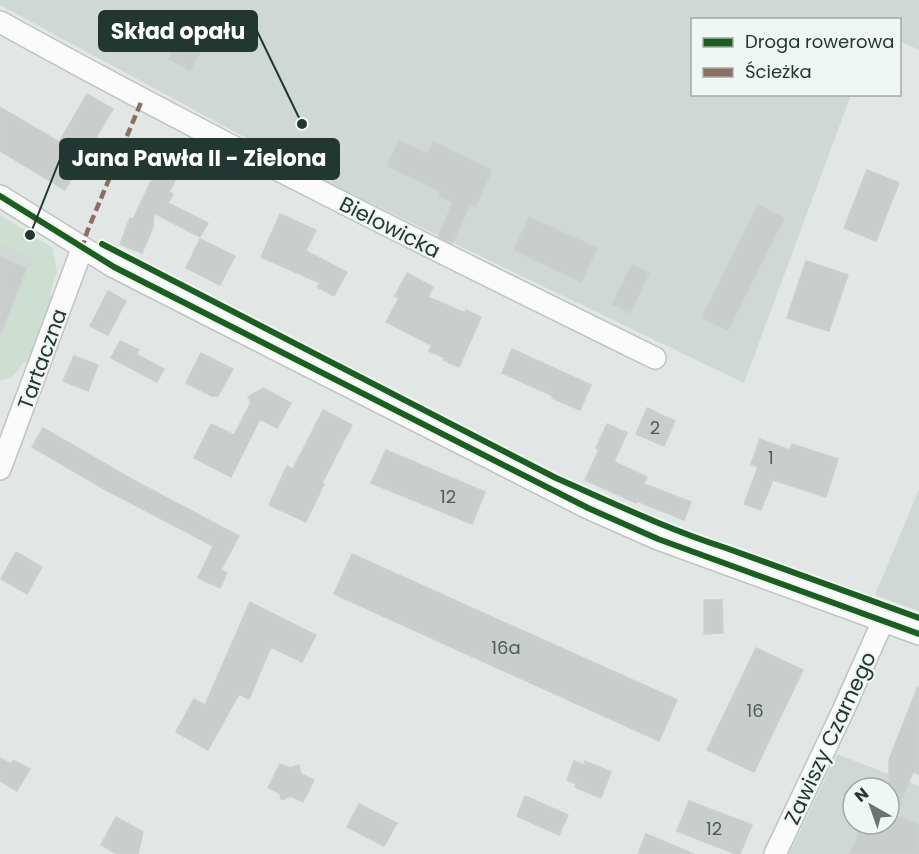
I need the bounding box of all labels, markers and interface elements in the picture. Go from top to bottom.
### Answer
callout: Skład opału [99,11,257,51]
text: Skład opału [111,16,245,47]
legend [691,18,901,96]
text: Droga rowerowa [745,29,894,54]
text: Ścieżka [745,59,812,84]
callout: Jana Pawła II - Zielona [60,139,339,179]
text: Jana Pawła II - Zielona [72,143,326,174]
street label: Bielowicka [334,189,446,265]
street label: Tartaczna [10,305,74,413]
house number: 2 [650,415,660,440]
house number: 1 [768,445,774,470]
house number: 12 [440,484,456,509]
house number: 16a [491,635,521,660]
street label: Zawiszy Czarnego [777,647,883,829]
house number: 16 [746,698,764,723]
north arrow [841,776,901,836]
text: N [850,782,874,808]
house number: 12 [706,816,722,841]

